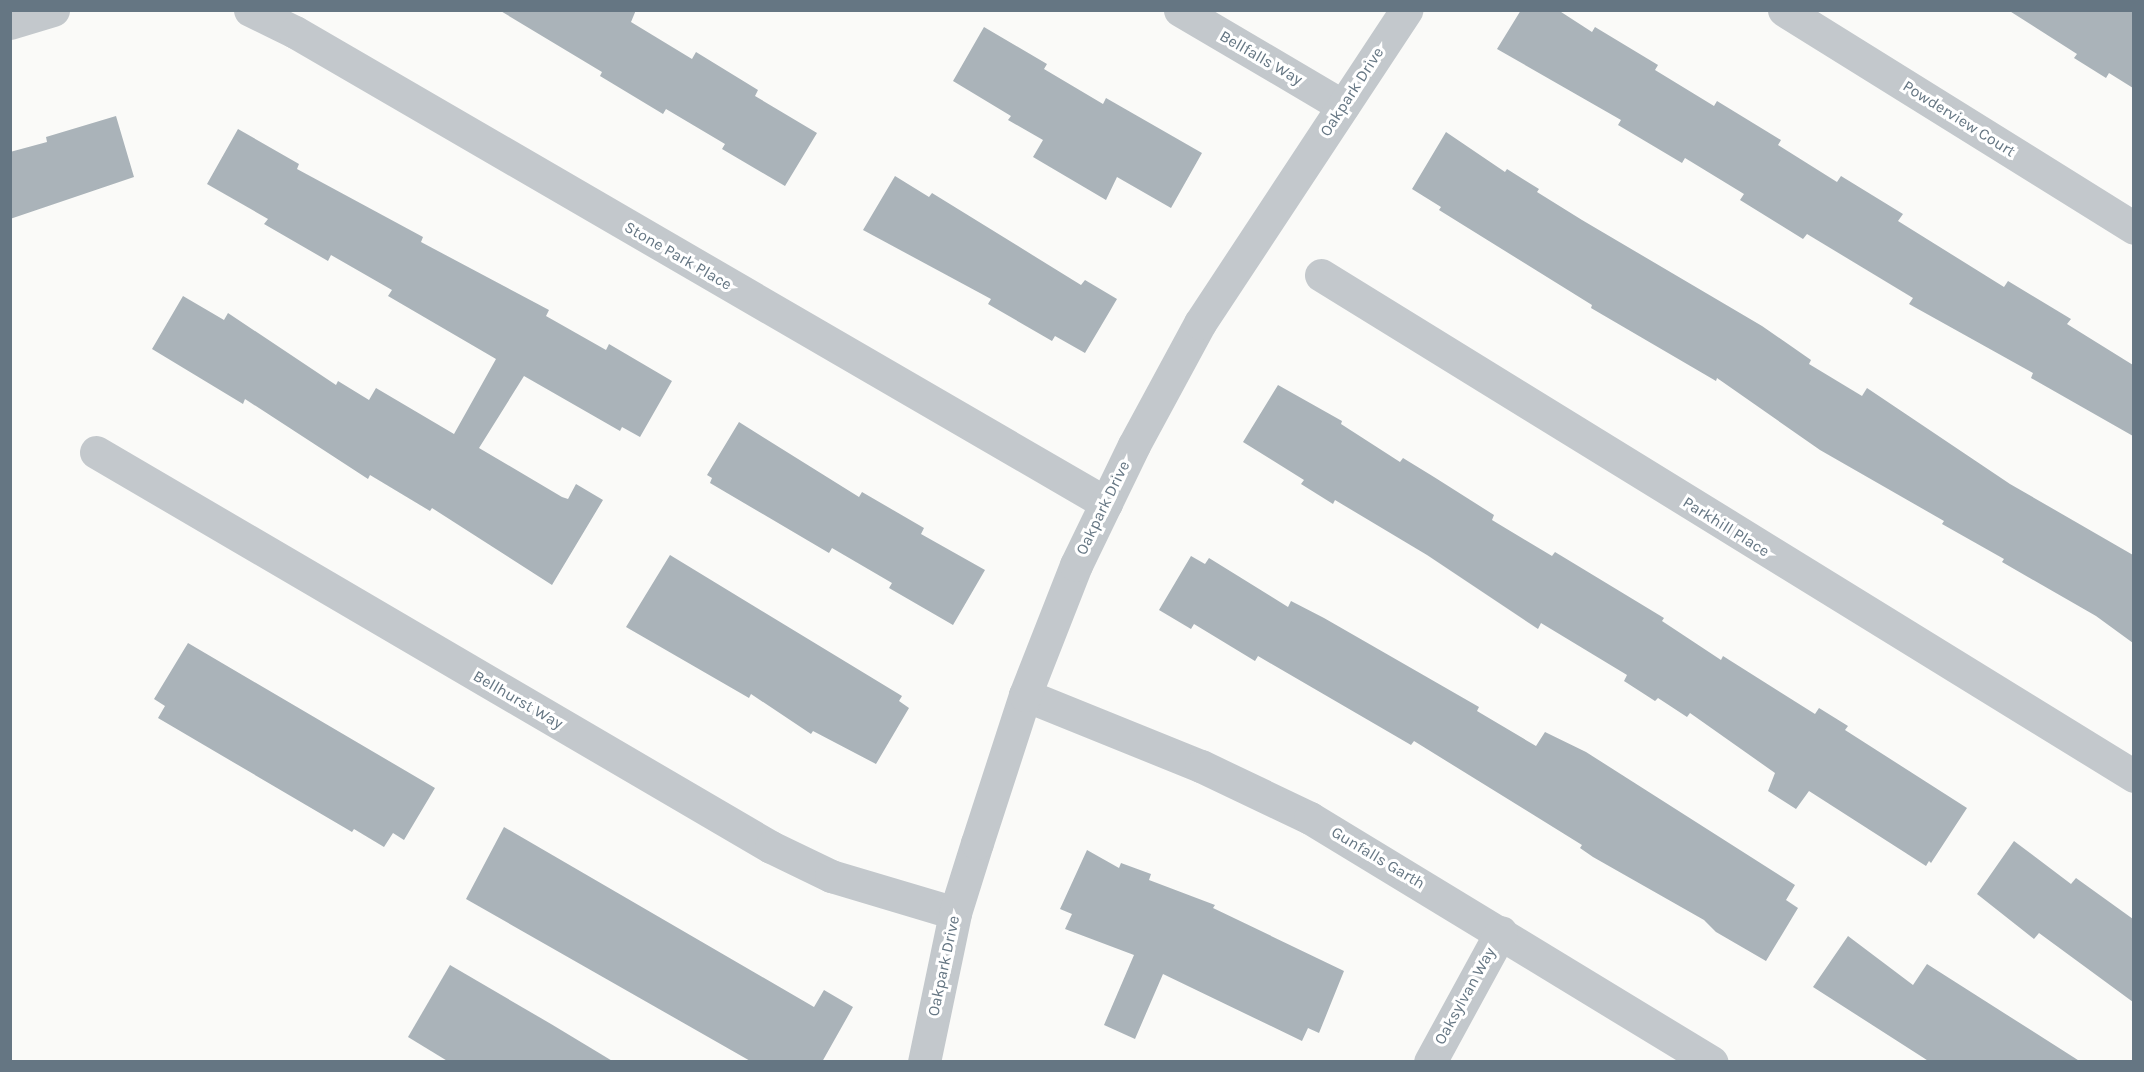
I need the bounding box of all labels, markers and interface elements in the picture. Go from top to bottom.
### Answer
street label: Bellfalls Way [1216,27,1306,89]
street label: Oakpark Drive [1316,44,1388,140]
street label: Powderview Court [1899,77,2019,161]
street label: Stone Park Place [621,217,735,295]
street label: Oakpark Drive [1072,458,1134,558]
street label: Parkhill Place [1679,493,1773,561]
street label: Bellhurst Way [470,667,566,733]
street label: Gunfalls Garth [1328,823,1428,893]
street label: Oakpark Drive [924,914,964,1018]
street label: Oaksylvan Way [1430,944,1500,1048]

